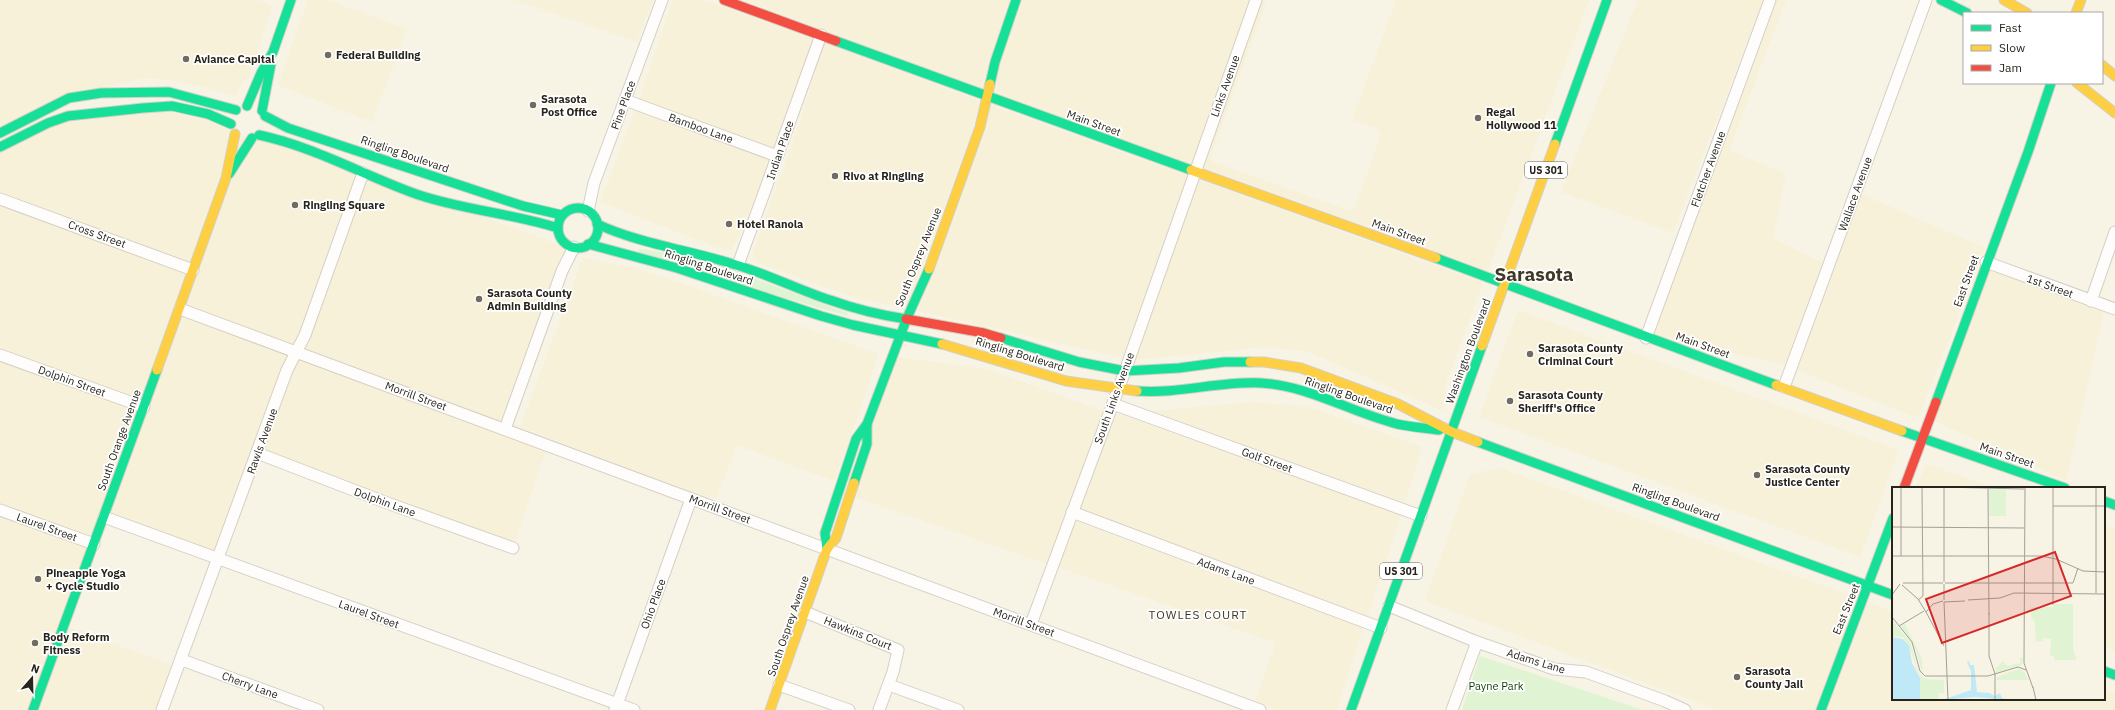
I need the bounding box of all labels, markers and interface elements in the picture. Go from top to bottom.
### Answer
legend [1963,12,2103,84]
text: Fast [1999,20,2022,35]
text: Slow [1999,40,2025,55]
place label: Federal Building [336,48,421,62]
marker: Federal Building [323,50,333,60]
place label: Aviance Capital [194,52,275,66]
street label: Links Avenue [1207,53,1243,119]
marker: Aviance Capital [181,54,191,64]
text: Jam [1999,60,2022,75]
street label: Pine Place [608,78,638,132]
place label: Sarasota Post Office [541,92,597,119]
marker: Sarasota Post Office [528,100,538,110]
place label: Regal Hollywood 11 [1486,105,1557,132]
street label: Main Street [1065,107,1123,139]
street label: Bamboo Lane [667,110,735,146]
marker: Regal Hollywood 11 [1473,113,1483,123]
street label: Indian Place [763,119,797,181]
street label: Fletcher Avenue [1688,129,1728,209]
street label: Ringling Boulevard [359,132,451,176]
street label: Wallace Avenue [1835,155,1875,233]
road number: US 301 [1525,162,1567,178]
place label: Rivo at Ringling [843,169,924,183]
marker: Rivo at Ringling [830,171,840,181]
place label: Ringling Square [303,198,385,212]
marker: Ringling Square [290,200,300,210]
street label: South Osprey Avenue [892,205,944,309]
street label: Main Street [1370,216,1428,248]
street label: Cross Street [66,217,128,251]
place label: Hotel Ranola [737,217,803,231]
marker: Hotel Ranola [724,219,734,229]
street label: Ringling Boulevard [663,246,755,288]
street label: East Street [1950,253,1982,309]
district label: Sarasota [1494,262,1574,286]
street label: 1st Street [2025,271,2075,301]
place label: Sarasota County Admin Building [487,286,572,313]
marker: Sarasota County Admin Building [474,294,484,304]
street label: Washington Boulevard [1442,297,1494,405]
street label: Main Street [1674,329,1732,361]
street label: Ringling Boulevard [974,334,1066,374]
place label: Sarasota County Criminal Court [1538,341,1623,368]
marker: Sarasota County Criminal Court [1525,349,1535,359]
street label: South Links Avenue [1091,350,1137,446]
street label: Dolphin Street [36,362,108,400]
street label: Ringling Boulevard [1303,373,1395,417]
street label: Morrill Street [383,378,449,414]
street label: South Orange Avenue [94,388,144,492]
place label: Sarasota County Sheriff's Office [1518,388,1603,415]
marker: Sarasota County Sheriff's Office [1505,396,1515,406]
street label: Rawls Avenue [244,406,280,476]
street label: Main Street [1978,439,2036,471]
street label: Golf Street [1240,444,1294,476]
place label: Sarasota County Justice Center [1765,462,1850,489]
marker: Sarasota County Justice Center [1752,470,1762,480]
street label: Ringling Boulevard [1630,480,1722,524]
street label: Dolphin Lane [352,484,418,520]
inset map [1892,487,2105,700]
street label: Morrill Street [687,491,753,527]
street label: Laurel Street [15,510,79,544]
street label: Adams Lane [1195,554,1257,588]
road number: US 301 [1380,563,1422,579]
place label: Pineapple Yoga + Cycle Studio [46,566,126,593]
marker: Pineapple Yoga + Cycle Studio [33,574,43,584]
street label: South Osprey Avenue [764,574,812,678]
street label: Ohio Place [637,577,669,631]
street label: East Street [1829,581,1863,637]
street label: Laurel Street [337,597,401,631]
street label: Morrill Street [991,604,1057,640]
district label: TOWLES COURT [1149,607,1247,622]
street label: Hawkins Court [822,613,894,653]
place label: Body Reform Fitness [43,630,110,657]
marker: Body Reform Fitness [30,638,40,648]
street label: Adams Lane [1505,645,1567,677]
north arrow [12,658,52,698]
text: N [29,661,42,677]
place label: Sarasota County Jail [1745,664,1804,691]
street label: Cherry Lane [220,668,280,702]
marker: Sarasota County Jail [1732,672,1742,682]
park label: Payne Park [1468,679,1524,693]

